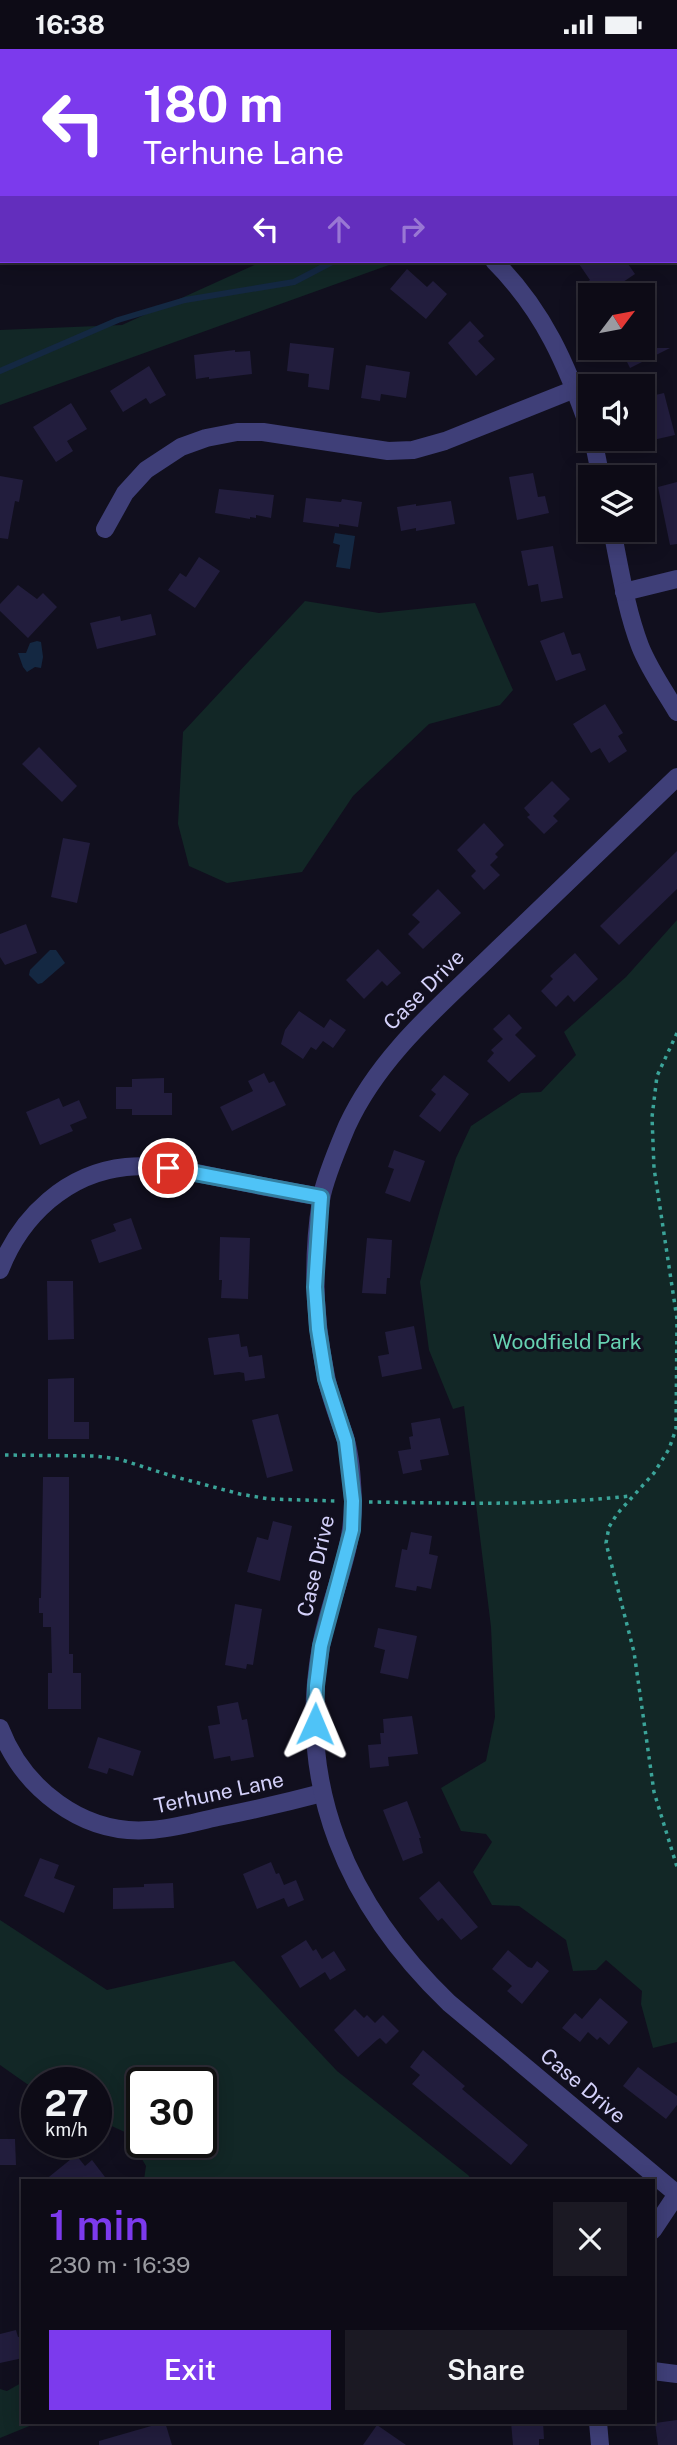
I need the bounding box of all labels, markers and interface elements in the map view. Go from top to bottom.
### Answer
text: 16:38 [35,9,105,40]
text: 180 m [143,75,283,133]
icon: left [28,77,119,168]
text: Terhune Lane [143,134,344,171]
icon: left [247,210,285,248]
icon: ahead [320,210,358,248]
icon: right [393,210,431,248]
north arrow [578,283,654,361]
map controls [578,283,655,542]
button: sound [578,374,655,451]
button: layers [578,465,655,542]
street label: Case Drive [378,944,469,1035]
pin [138,1138,198,1198]
icon: arrive [149,1149,187,1187]
park label: Woodfield Park [492,1329,642,1354]
street label: Case Drive [292,1513,339,1619]
position arrow [278,1687,352,1761]
street label: Terhune Lane [152,1767,286,1818]
street label: Case Drive [536,2043,631,2128]
speed limit sign: 30 [126,2067,217,2158]
text: 27 [44,2083,89,2124]
text: km/h [45,2119,88,2140]
text: 1 min [49,2200,149,2249]
button: close [553,2202,627,2276]
text: 230 m · 16:39 [49,2251,190,2278]
button: Exit [49,2330,331,2410]
button: Share [345,2330,627,2410]

